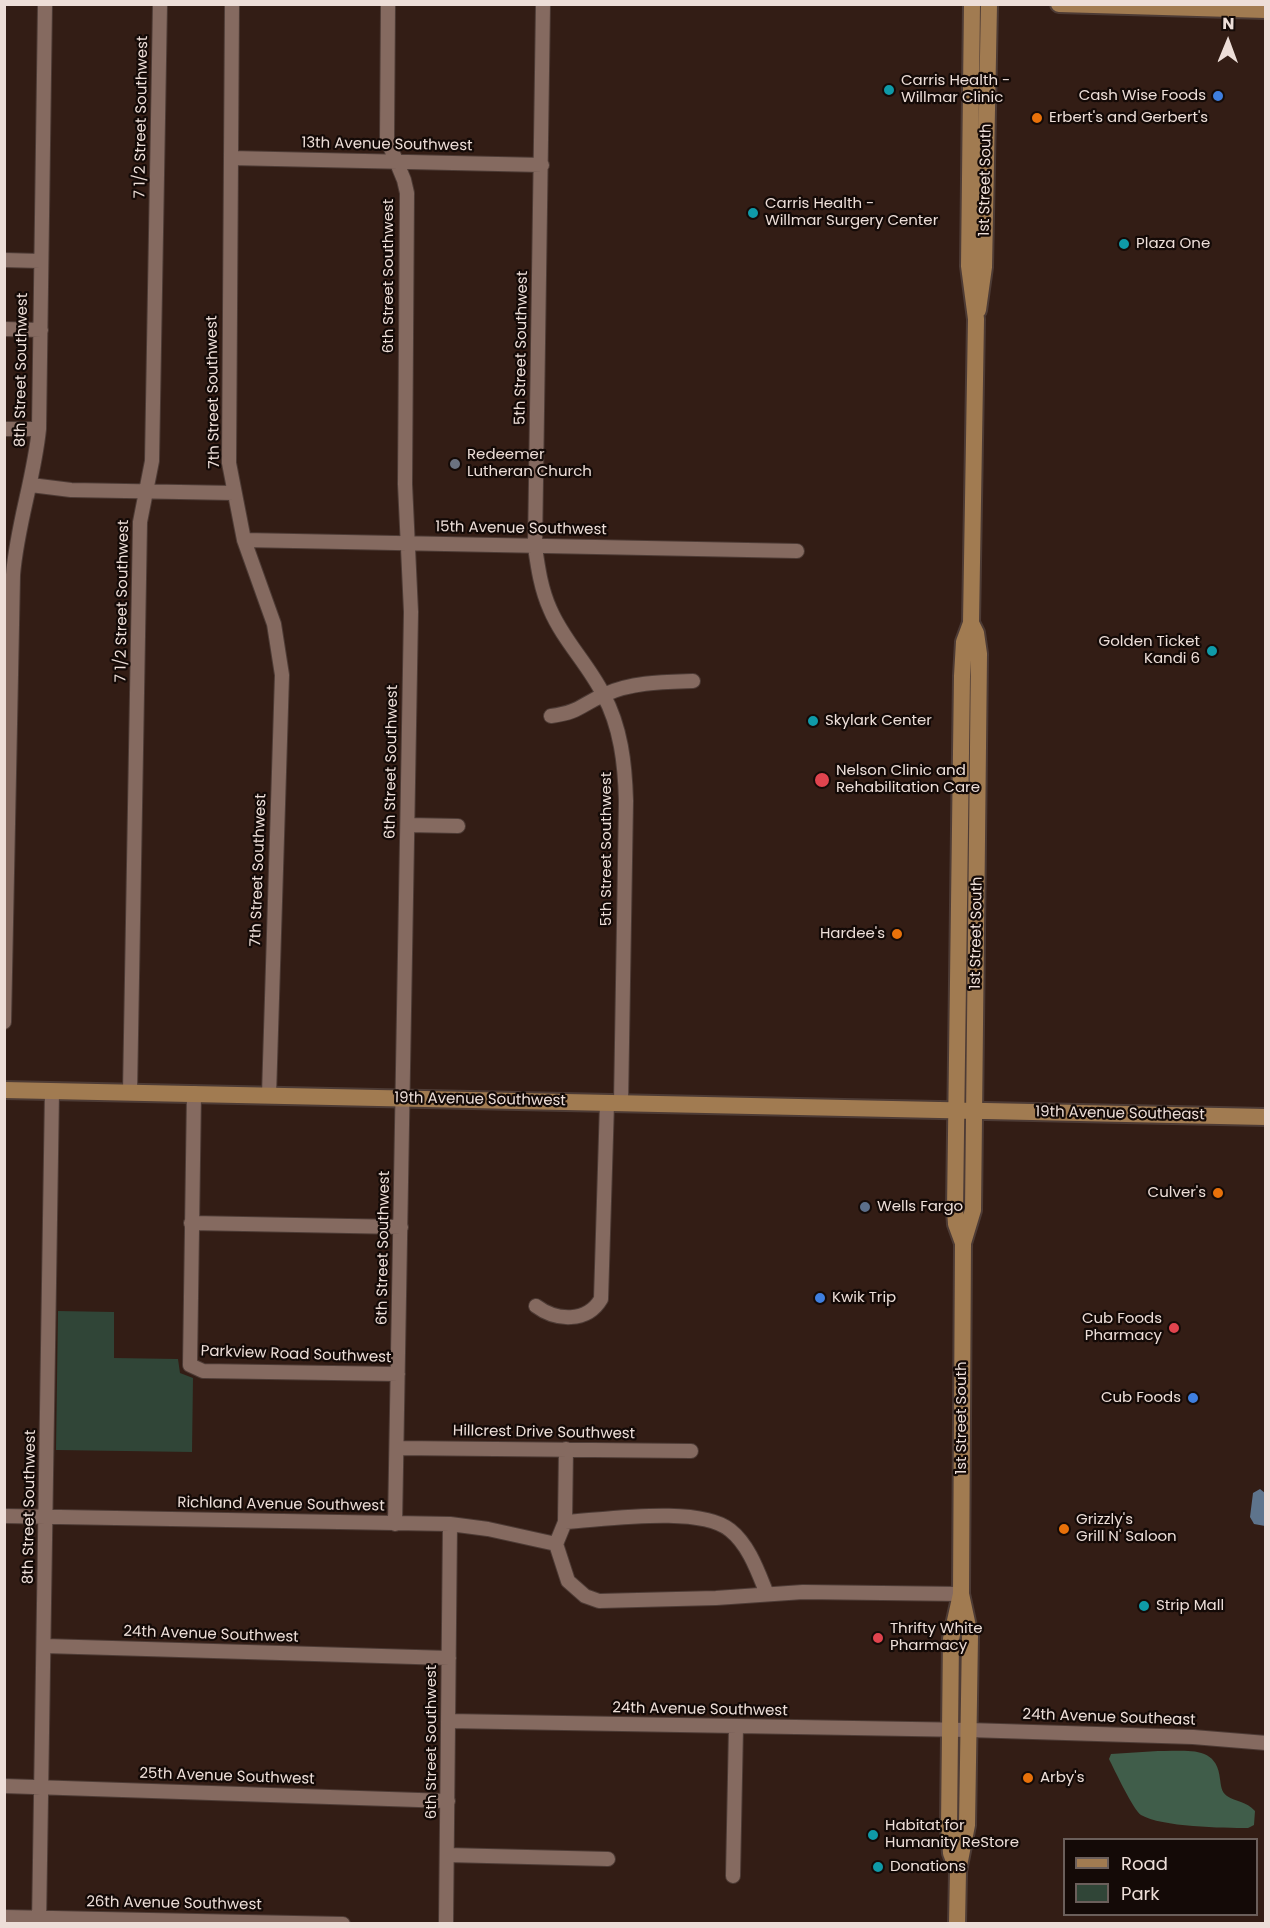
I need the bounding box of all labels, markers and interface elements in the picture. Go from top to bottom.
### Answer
north arrow [1198,12,1258,72]
text: N [1222,12,1235,35]
street label: 7 1/2 Street Southwest [132,36,152,198]
place label: Carris Health - Willmar Clinic [901,72,1010,107]
marker: Carris Health - Willmar Clinic [882,83,896,97]
place label: Cash Wise Foods [1079,87,1206,105]
marker: Cash Wise Foods [1211,89,1225,103]
place label: Erbert's and Gerbert's [1049,109,1208,127]
marker: Erbert's and Gerbert's [1030,111,1044,125]
street label: 1st Street South [976,123,996,237]
street label: 13th Avenue Southwest [301,135,473,155]
place label: Carris Health - Willmar Surgery Center [765,195,938,230]
street label: 6th Street Southwest [380,199,398,353]
marker: Carris Health - Willmar Surgery Center [746,206,760,220]
place label: Plaza One [1136,235,1210,253]
marker: Plaza One [1117,237,1131,251]
street label: 5th Street Southwest [512,271,532,425]
street label: 8th Street Southwest [12,293,32,447]
street label: 7th Street Southwest [204,315,224,469]
place label: Redeemer Lutheran Church [467,446,592,481]
marker: Redeemer Lutheran Church [448,457,462,471]
street label: 15th Avenue Southwest [435,519,607,539]
street label: 7 1/2 Street Southwest [113,520,133,682]
place label: Golden Ticket Kandi 6 [1099,633,1200,668]
marker: Golden Ticket Kandi 6 [1205,644,1219,658]
street label: 6th Street Southwest [382,685,402,839]
place label: Skylark Center [825,712,932,730]
marker: Skylark Center [806,714,820,728]
place label: Nelson Clinic and Rehabilitation Care [836,762,980,797]
marker: Nelson Clinic and Rehabilitation Care [813,771,831,789]
street label: 5th Street Southwest [598,772,616,926]
street label: 7th Street Southwest [247,793,271,947]
street label: 1st Street South [967,876,987,990]
place label: Hardee's [820,925,885,943]
marker: Hardee's [890,927,904,941]
street label: 19th Avenue Southwest [394,1090,566,1110]
street label: 19th Avenue Southeast [1035,1104,1205,1124]
street label: 6th Street Southwest [374,1171,394,1325]
place label: Culver's [1148,1184,1206,1202]
marker: Culver's [1211,1186,1225,1200]
place label: Wells Fargo [877,1198,963,1216]
marker: Wells Fargo [858,1200,872,1214]
place label: Kwik Trip [832,1289,896,1307]
marker: Kwik Trip [813,1291,827,1305]
place label: Cub Foods Pharmacy [1082,1310,1162,1345]
marker: Cub Foods Pharmacy [1167,1321,1181,1335]
street label: Parkview Road Southwest [200,1343,392,1367]
street label: 1st Street South [953,1361,971,1475]
place label: Cub Foods [1101,1389,1181,1407]
marker: Cub Foods [1186,1391,1200,1405]
street label: Hillcrest Drive Southwest [453,1422,635,1444]
street label: 8th Street Southwest [20,1430,40,1584]
street label: Richland Avenue Southwest [177,1494,385,1516]
place label: Grizzly's Grill N' Saloon [1076,1511,1177,1546]
marker: Grizzly's Grill N' Saloon [1057,1522,1071,1536]
place label: Strip Mall [1156,1597,1224,1615]
marker: Strip Mall [1137,1599,1151,1613]
place label: Thrifty White Pharmacy [890,1620,983,1655]
street label: 24th Avenue Southwest [123,1623,299,1647]
marker: Thrifty White Pharmacy [871,1631,885,1645]
street label: 6th Street Southwest [423,1665,441,1819]
street label: 24th Avenue Southwest [612,1699,788,1721]
street label: 24th Avenue Southeast [1022,1706,1196,1730]
street label: 25th Avenue Southwest [139,1765,315,1789]
place label: Arby's [1040,1769,1085,1787]
marker: Arby's [1021,1771,1035,1785]
place label: Habitat for Humanity ReStore [885,1817,1019,1852]
marker: Habitat for Humanity ReStore [866,1828,880,1842]
legend [1063,1838,1258,1916]
text: Road [1121,1851,1168,1876]
place label: Donations [890,1858,966,1876]
marker: Donations [871,1860,885,1874]
text: Park [1121,1881,1160,1906]
street label: 26th Avenue Southwest [86,1893,262,1915]

